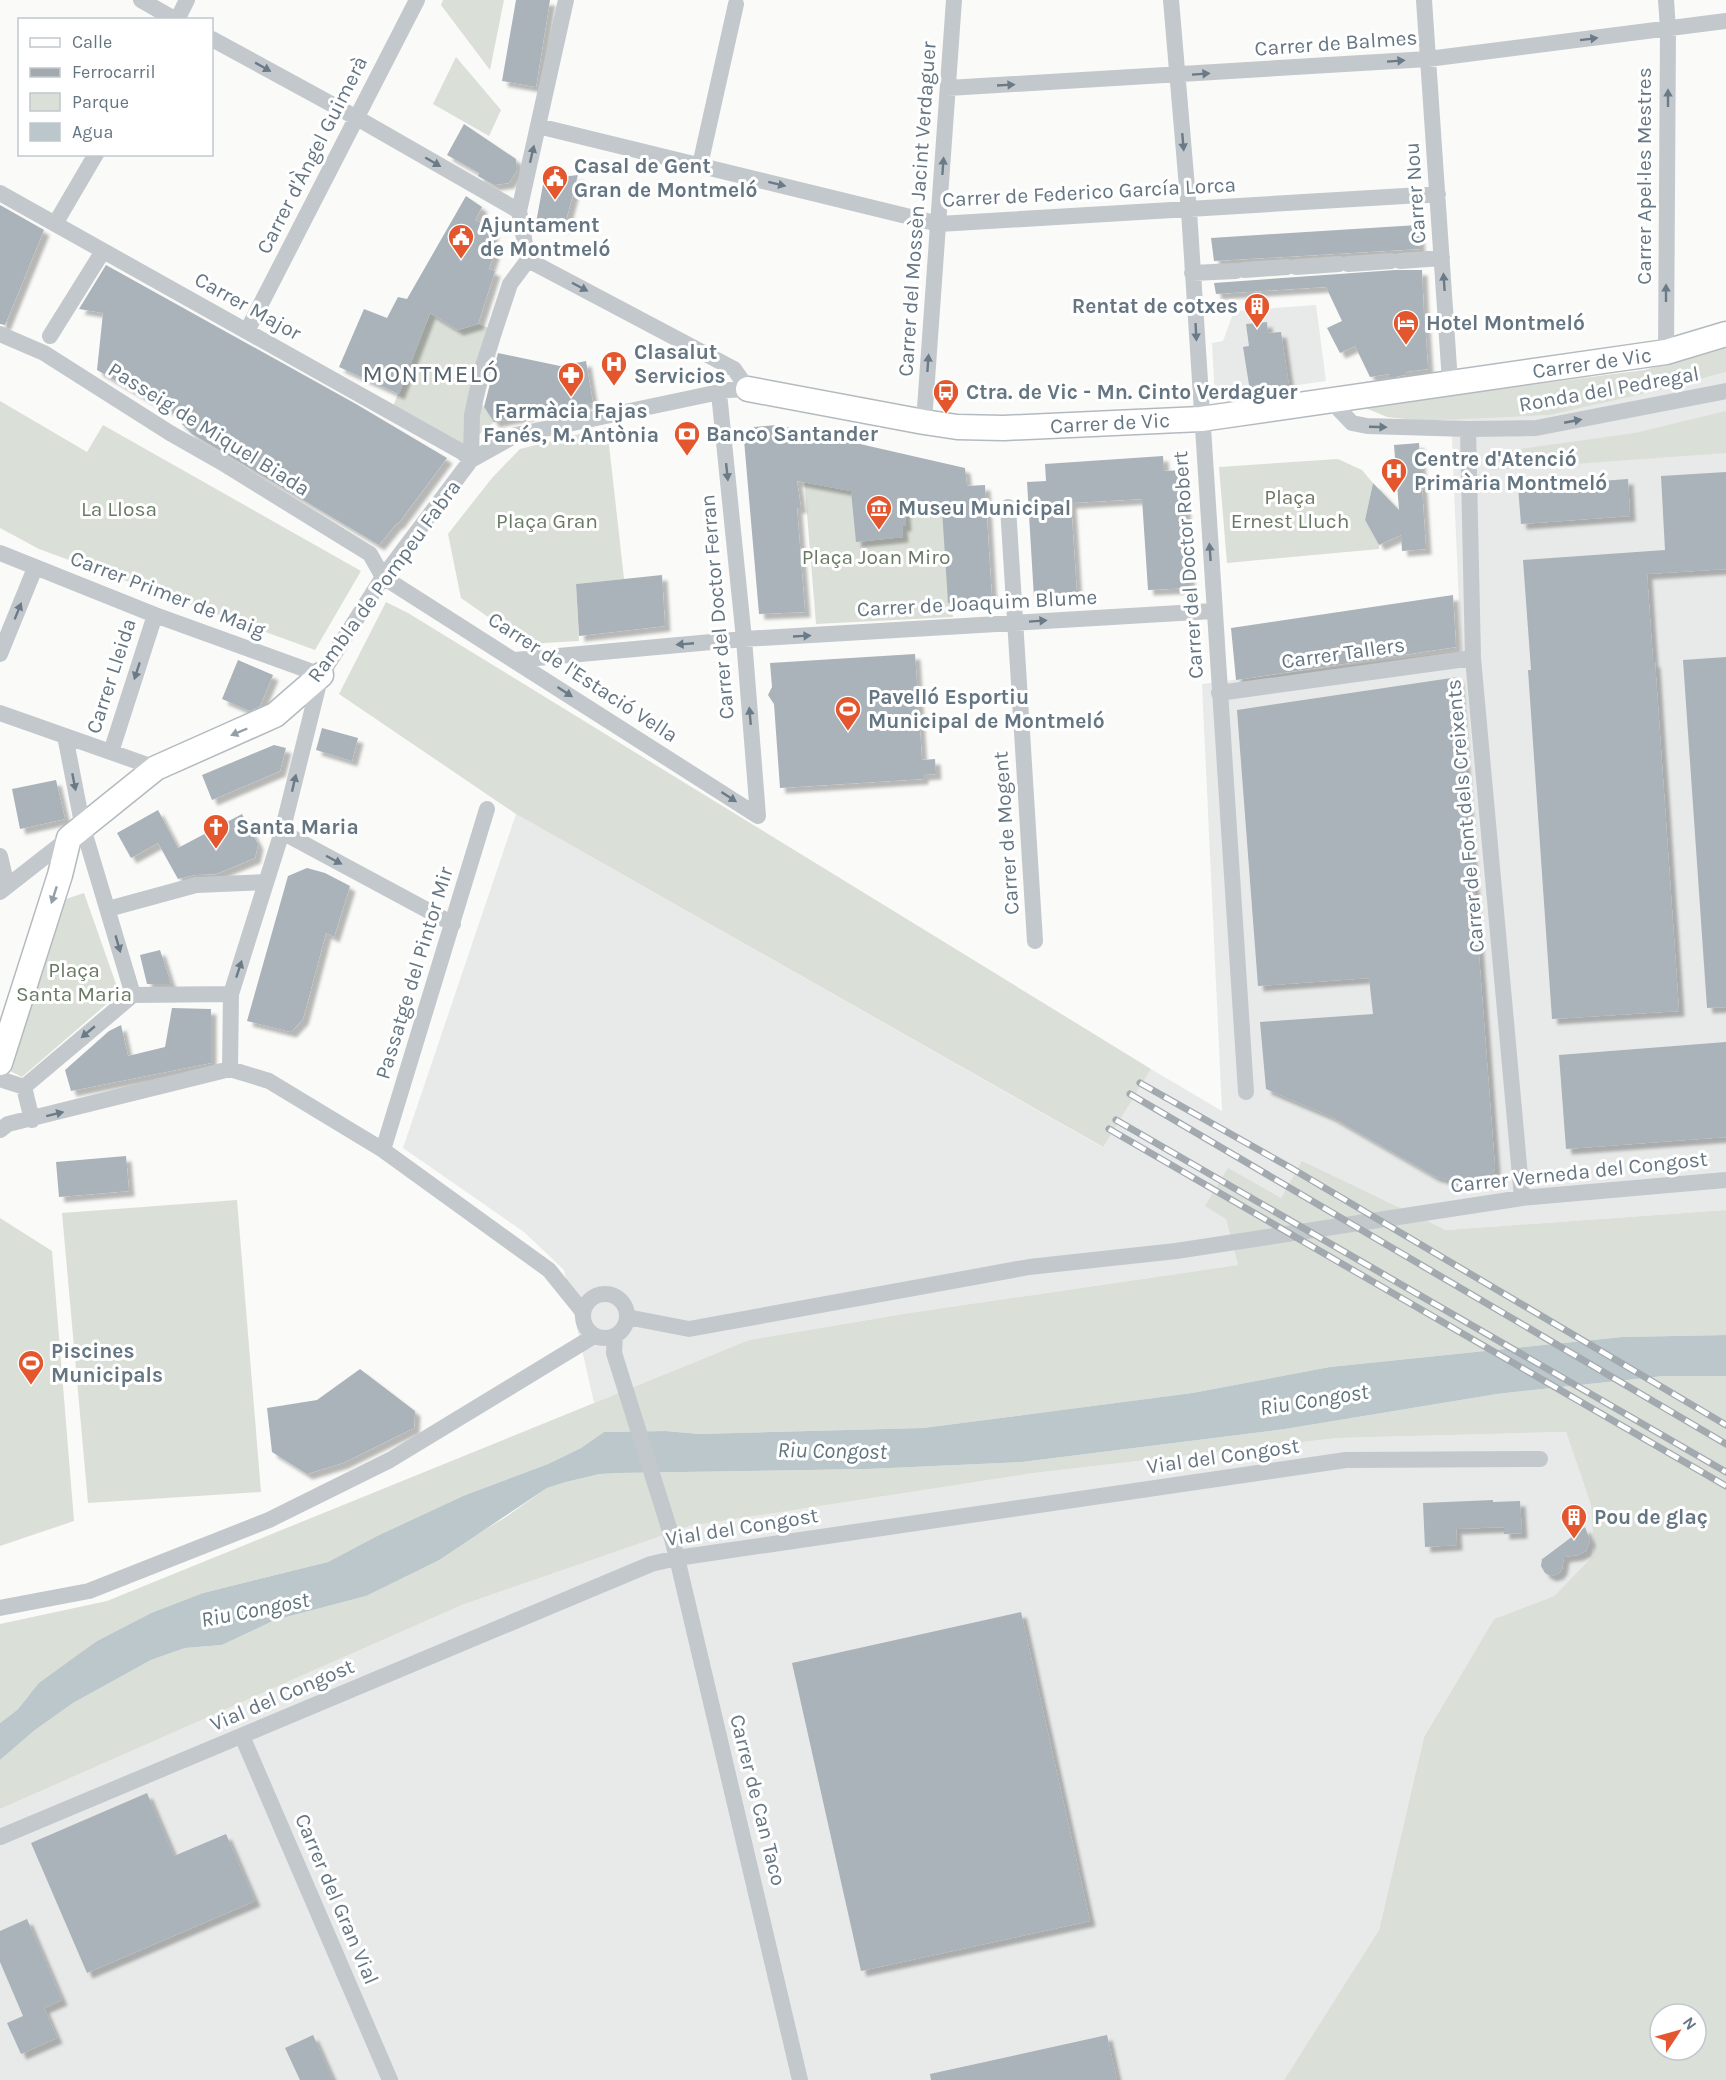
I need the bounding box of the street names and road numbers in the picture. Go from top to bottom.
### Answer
street label: Carrer de Balmes [1254,25,1418,61]
street label: Carrer del Mossèn Jacint Verdaguer [893,40,941,377]
street label: Carrer d'Àngel Guimerà [252,52,372,258]
street label: Carrer Apel·les Mestres [1632,67,1656,285]
street label: Carrer Nou [1399,142,1431,244]
street label: Carrer de Federico García Lorca [941,172,1237,212]
street label: Carrer Major [191,267,306,345]
street label: Carrer de Vic [1531,343,1653,383]
street label: Passeig de Miquel Biada [104,357,314,501]
street label: Ronda del Pedregal [1517,361,1701,417]
street label: Carrer de Vic [1049,408,1171,438]
street label: Carrer del Doctor Robert [1168,450,1208,680]
street label: Rambla de Pompeu Fabra [302,475,466,687]
street label: Carrer del Doctor Ferran [695,493,739,721]
street label: Carrer Primer de Maig [67,546,269,642]
street label: Carrer de Joaquim Blume [856,585,1098,621]
street label: Carrer de l'Estació Vella [484,607,682,747]
street label: Carrer Lleida [81,615,141,737]
street label: Carrer Tallers [1280,632,1406,674]
street label: Carrer de Font dels Creixents [1441,678,1489,954]
street label: Carrer de Mogent [988,750,1024,915]
street label: Passatge del Pintor Mir [370,864,458,1082]
street label: Carrer Verneda del Congost [1449,1147,1709,1197]
street label: Vial del Congost [1145,1433,1301,1479]
street label: Vial del Congost [664,1503,820,1551]
street label: Vial del Congost [206,1654,358,1736]
street label: Carrer de Can Taco [725,1712,791,1888]
street label: Carrer del Gran Vial [290,1810,384,1988]

